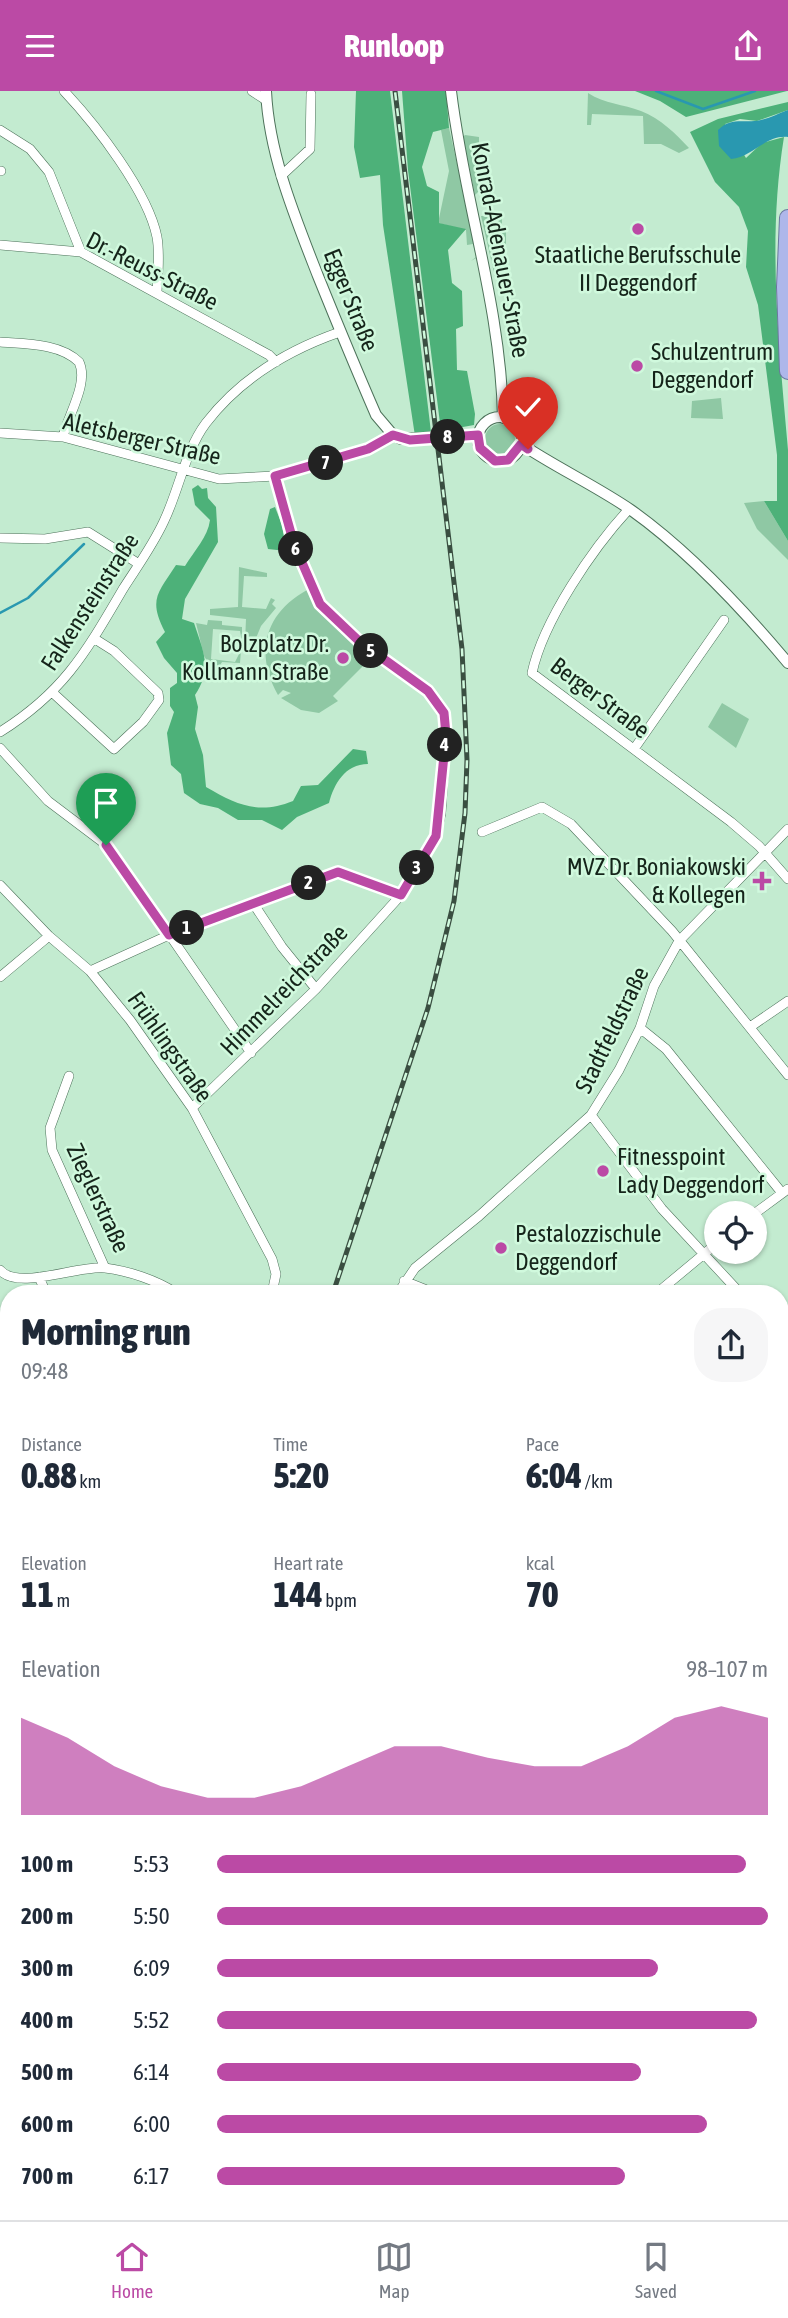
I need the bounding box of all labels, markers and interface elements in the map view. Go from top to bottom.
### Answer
icon: menu [21,27,59,65]
text: Runloop [344,27,444,64]
icon: share [729,27,767,65]
street label: Konrad-Adenauer-Straße [466,140,535,360]
marker: Staatliche Berufsschule II Deggendorf [630,221,646,237]
street label: Dr.-Reuss-Straße [82,226,223,315]
place label: Staatliche Berufsschule II Deggendorf [535,241,741,296]
street label: Egger Straße [319,245,384,355]
place label: Schulzentrum Deggendorf [651,338,773,393]
marker: Schulzentrum Deggendorf [629,358,645,374]
pin [498,377,558,449]
icon: check [509,388,547,426]
street label: Aletsberger Straße [61,407,224,470]
pin: 8 [430,419,466,455]
text: 8 [443,425,452,447]
pin: 7 [308,445,344,481]
text: 7 [321,451,330,473]
street label: Falkensteinstraße [35,528,144,675]
pin: 6 [278,531,314,567]
text: 6 [291,537,300,559]
place label: Bolzplatz Dr. Kollmann Straße [182,630,329,685]
pin: 5 [354,633,388,669]
text: 5 [366,639,375,661]
marker: Bolzplatz Dr. Kollmann Straße [335,650,351,666]
street label: Berger Straße [546,652,655,743]
pin: 4 [428,727,462,763]
text: 4 [440,733,449,755]
pin [76,773,136,845]
icon: arrive [87,784,125,822]
pin: 3 [400,851,434,885]
place label: MVZ Dr. Boniakowski & Kollegen [567,853,746,908]
text: 3 [412,856,421,878]
pin: 2 [292,865,326,901]
text: 2 [304,871,313,893]
marker: MVZ Dr. Boniakowski & Kollegen [752,871,772,891]
pin: 1 [170,911,204,945]
text: 1 [182,916,191,938]
street label: Himmelreichstraße [215,919,353,1060]
street label: Stadtfeldstraße [569,962,654,1097]
street label: Frühlingstraße [122,986,218,1107]
street label: Zieglerstraße [62,1139,135,1256]
place label: Fitnesspoint Lady Deggendorf [617,1143,765,1198]
marker: Fitnesspoint Lady Deggendorf [595,1163,611,1179]
map controls [704,1201,767,1264]
button: locate [704,1201,767,1264]
place label: Pestalozzischule Deggendorf [515,1220,662,1275]
marker: Pestalozzischule Deggendorf [493,1240,509,1256]
button: share [694,1308,768,1382]
text: Morning run [21,1310,191,1353]
text: 09:48 [21,1358,68,1384]
text: Distance [21,1433,82,1455]
text: Time [273,1433,308,1455]
text: Pace [526,1433,559,1455]
text: 0.88 [21,1455,77,1495]
text: 5:20 [273,1455,329,1495]
text: 6:04 [526,1455,582,1495]
text: km [77,1470,101,1492]
text: /km [582,1470,613,1492]
text: Elevation [21,1552,87,1574]
text: Heart rate [273,1552,343,1574]
text: kcal [526,1552,555,1574]
text: 11 [21,1574,54,1614]
text: 144 [273,1574,323,1614]
text: 70 [526,1574,559,1614]
text: m [54,1589,70,1611]
text: bpm [323,1589,357,1611]
text: Elevation [21,1656,101,1682]
text: 98–107 m [686,1656,768,1682]
text: 100 m [21,1851,73,1877]
text: 5:53 [133,1851,170,1877]
text: 200 m [21,1903,73,1929]
text: 5:50 [133,1903,170,1929]
text: 300 m [21,1955,73,1981]
text: 6:09 [133,1955,170,1981]
text: 400 m [21,2007,73,2033]
text: 5:52 [133,2007,170,2033]
text: 500 m [21,2059,73,2085]
text: 6:14 [133,2059,170,2085]
text: 600 m [21,2111,73,2137]
text: 6:00 [133,2111,170,2137]
text: 700 m [21,2163,73,2189]
text: 6:17 [133,2163,170,2189]
tab: Home [111,2238,153,2302]
tab: Map [375,2238,413,2302]
tab: Saved [635,2238,677,2302]

